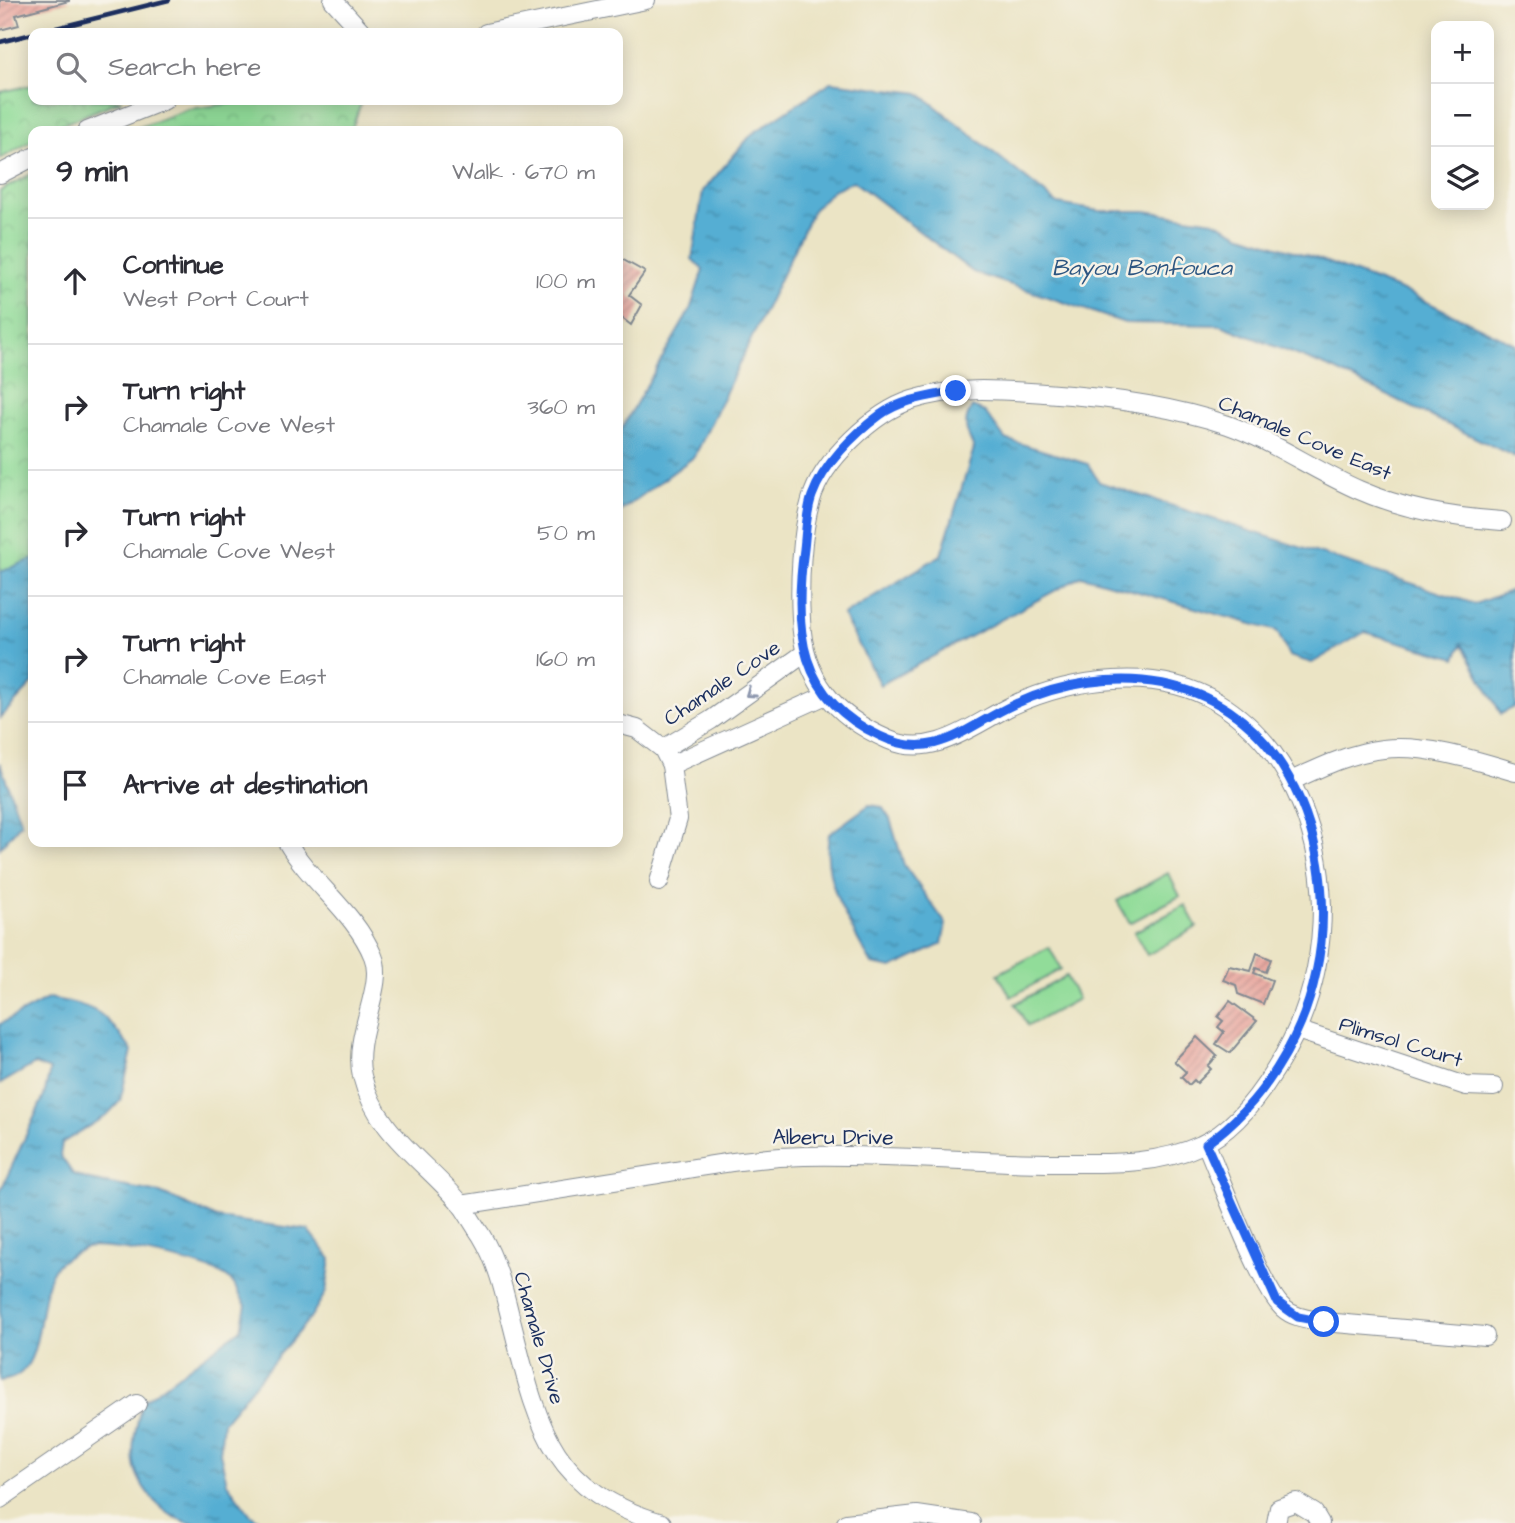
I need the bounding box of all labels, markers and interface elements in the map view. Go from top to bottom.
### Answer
map controls [1431,21,1494,210]
button: + [1431,21,1494,84]
search box [28,28,623,105]
icon: search [52,48,90,86]
text: Search here [108,49,261,85]
button: − [1431,84,1494,147]
button: layers [1431,147,1494,210]
text: 9 min [56,151,128,193]
text: Walk · 670 m [452,156,595,188]
text: Continue [123,247,224,283]
water label: Bayou Bonfouca [1052,252,1233,285]
icon: ahead [56,262,94,300]
text: 100 m [536,265,595,297]
text: West Port Court [123,283,309,315]
text: Turn right [123,373,245,409]
route end [940,375,971,406]
icon: right [56,388,94,426]
street label: Chamale Cove East [1214,388,1397,488]
text: 360 m [527,391,595,423]
text: Chamale Cove West [123,409,335,441]
text: Turn right [123,499,245,535]
icon: right [56,514,94,552]
text: 50 m [537,517,595,549]
text: Chamale Cove West [123,535,335,567]
text: Turn right [123,625,245,661]
street label: Chamale Cove [658,633,786,733]
icon: right [56,640,94,678]
text: 160 m [536,643,595,675]
text: Chamale Cove East [123,661,326,693]
one-way arrow [745,685,757,697]
icon: arrive [56,766,94,804]
text: Arrive at destination [123,767,368,803]
street label: Plimsol Court [1336,1009,1467,1075]
street label: Alberu Drive [772,1123,894,1152]
street label: Chamale Drive [506,1268,572,1408]
route start [1308,1306,1339,1337]

